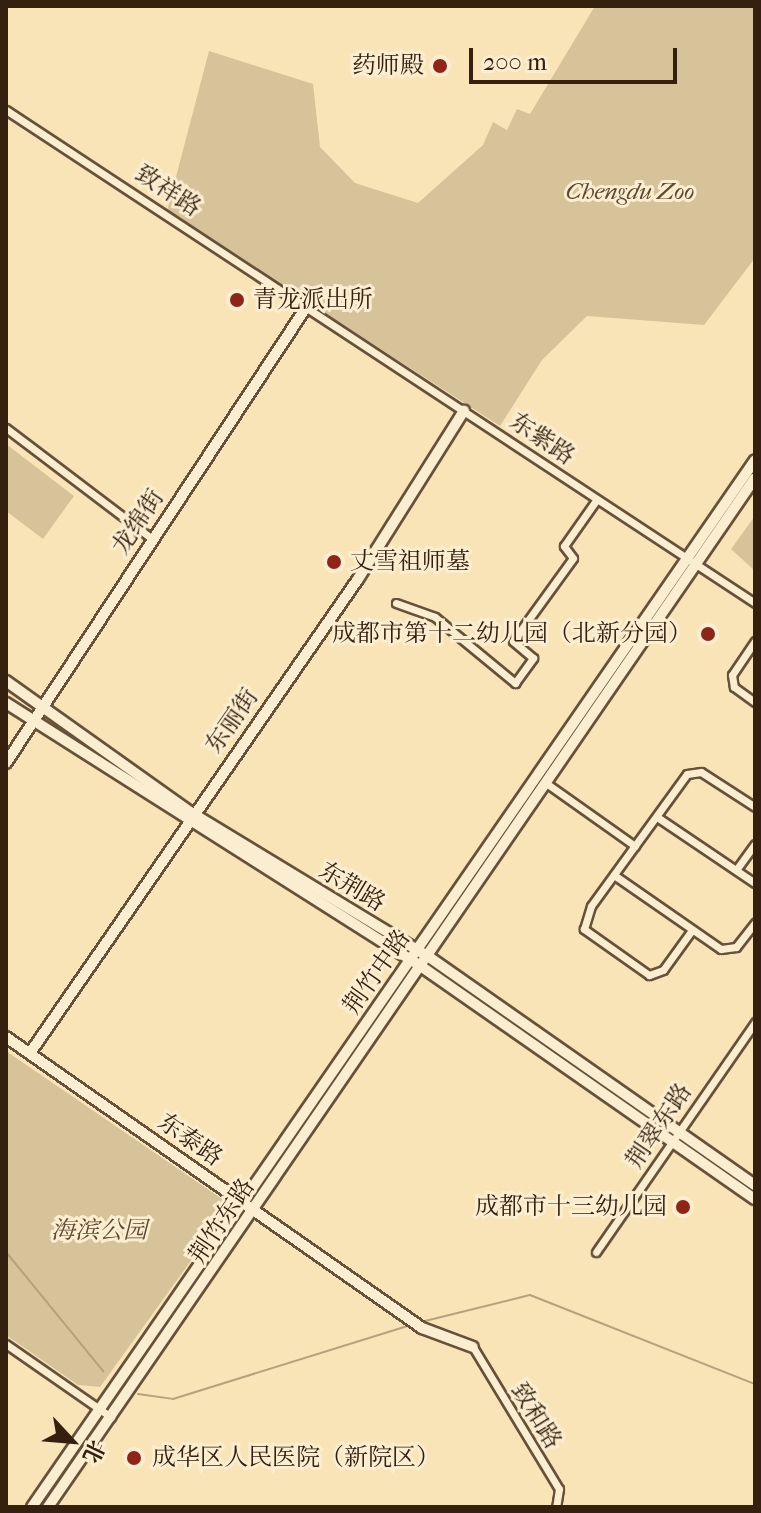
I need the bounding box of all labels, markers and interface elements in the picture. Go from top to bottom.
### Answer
scale bar [473,32,681,82]
text: 200 m [483,48,547,76]
place label: 药师殿 [352,52,424,80]
marker: 药师殿 [431,57,449,75]
street label: 致祥路 [130,159,206,223]
park label: Chengdu Zoo [565,178,695,206]
place label: 青龙派出所 [253,286,373,314]
marker: 青龙派出所 [228,291,246,309]
street label: 东紫路 [504,407,580,471]
street label: 龙绵街 [106,484,170,560]
place label: 丈雪祖师墓 [350,548,470,576]
marker: 丈雪祖师墓 [325,553,343,571]
place label: 成都市第十二幼儿园（北新分园） [332,620,692,648]
marker: 成都市第十二幼儿园（北新分园） [699,625,717,643]
street label: 东丽街 [200,683,264,759]
street label: 东荆路 [314,856,390,918]
street label: 荆竹中路 [338,924,416,1020]
street label: 荆翠东路 [620,1078,698,1174]
street label: 东泰路 [152,1108,228,1172]
street label: 荆竹东路 [183,1173,261,1269]
place label: 成都市十三幼儿园 [475,1193,667,1221]
marker: 成都市十三幼儿园 [674,1198,692,1216]
park label: 海滨公园 [51,1217,147,1245]
street label: 致和路 [505,1378,567,1454]
north arrow [32,1401,112,1481]
text: 北 [77,1436,110,1467]
place label: 成华区人民医院（新院区） [152,1444,440,1472]
marker: 成华区人民医院（新院区） [123,1447,145,1469]

